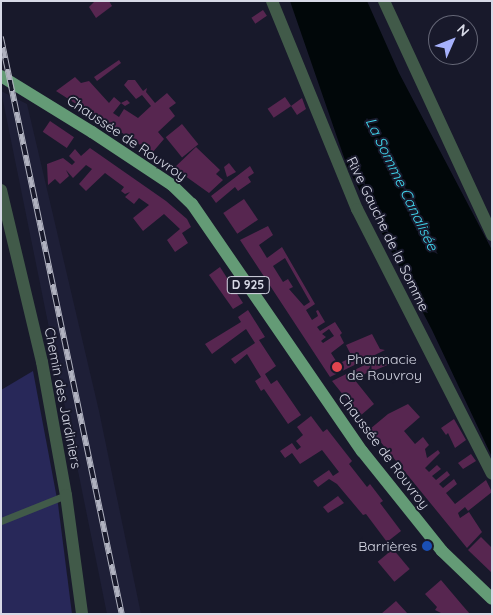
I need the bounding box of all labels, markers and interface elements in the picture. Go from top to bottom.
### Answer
north arrow [428,15,478,65]
text: N [453,20,473,40]
street label: Chaussée de Rouvroy [64,92,190,184]
water label: La Somme Canalisée [362,114,442,254]
street label: Rive Gauche de la Somme [343,154,433,314]
road number: D 925 [227,276,269,294]
street label: Chemin des Jardiniers [41,326,85,470]
place label: Pharmacie de Rouvroy [347,351,422,384]
marker: Pharmacie de Rouvroy [331,361,343,373]
street label: Chaussée de Rouvroy [335,390,433,512]
place label: Barrières [358,538,417,554]
marker: Barrières [421,540,433,552]

